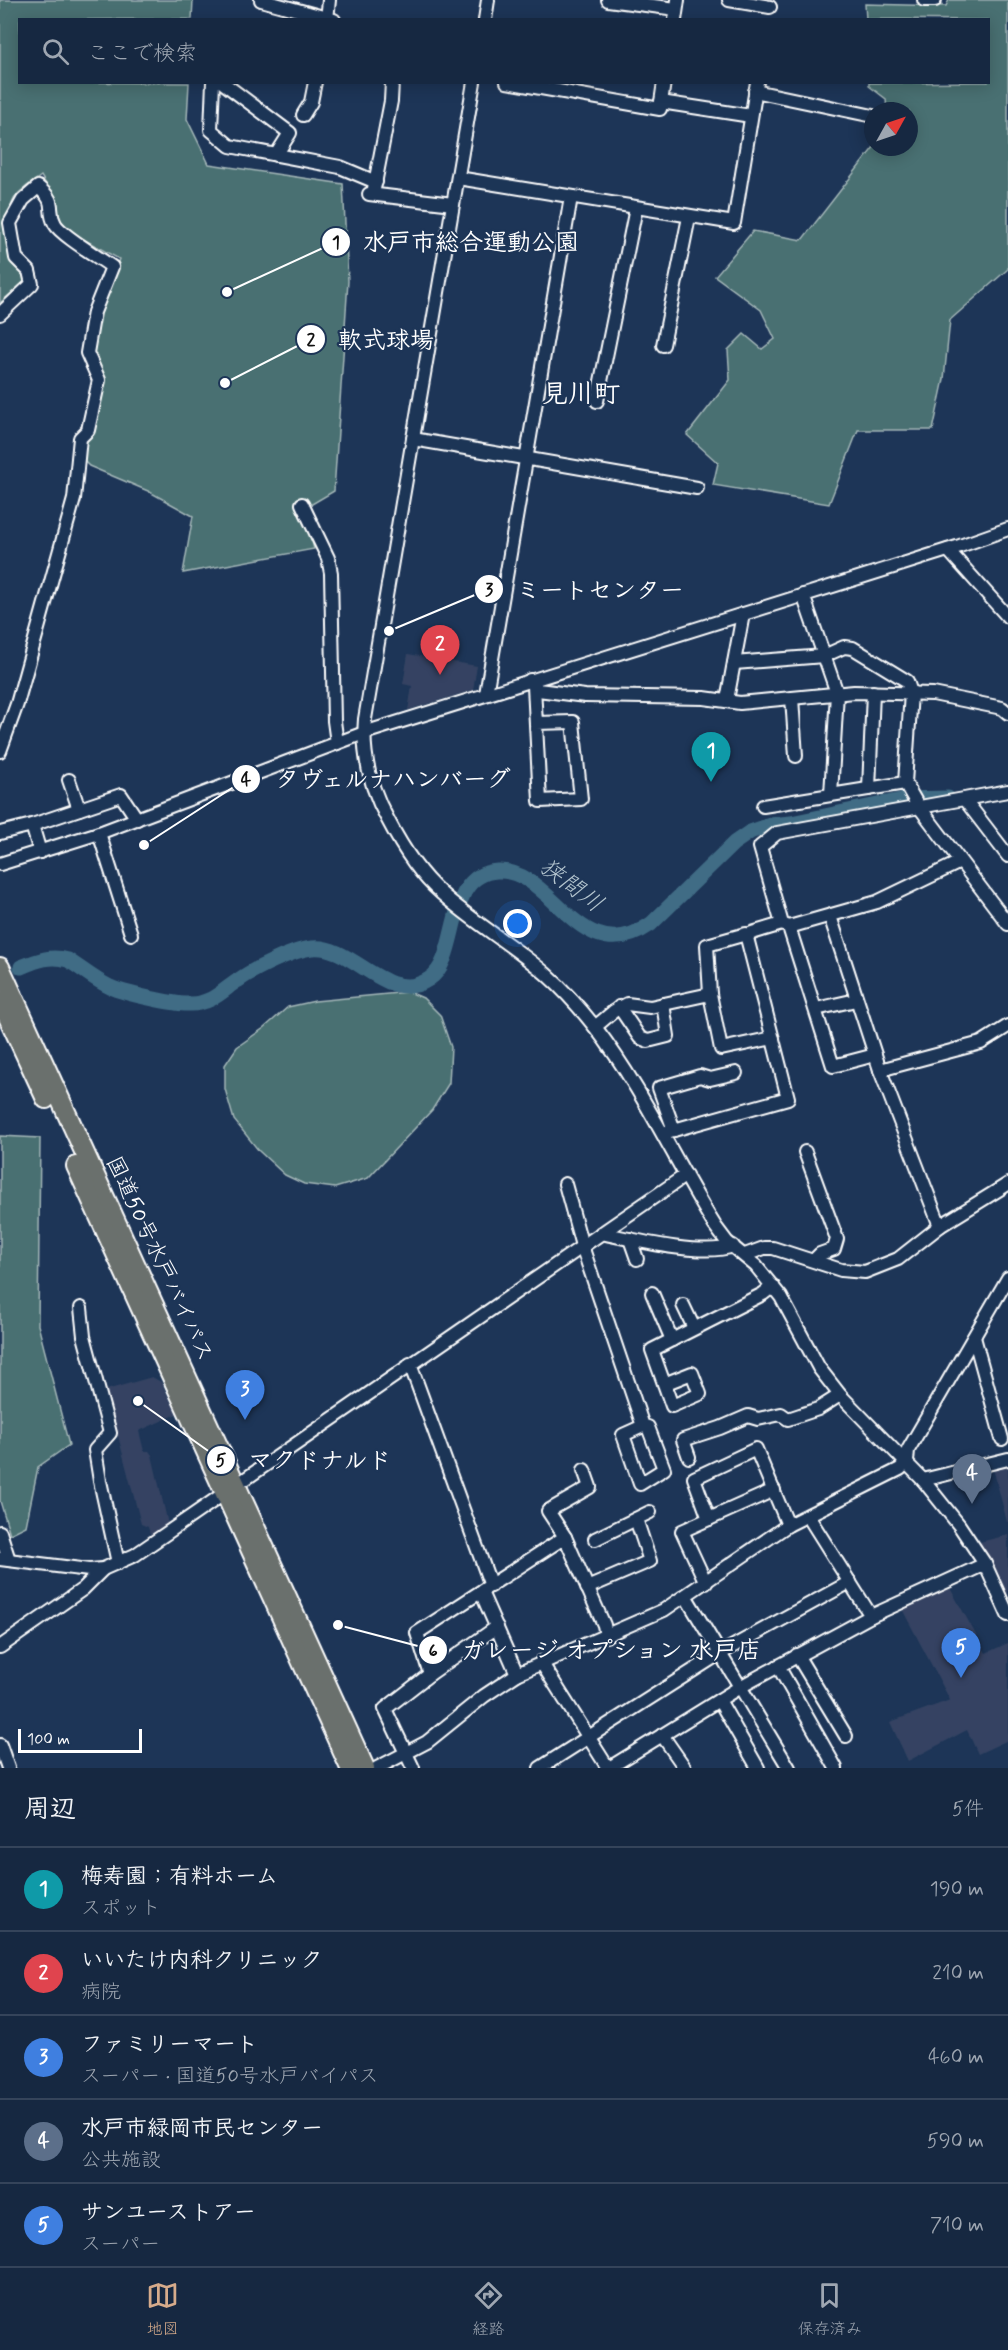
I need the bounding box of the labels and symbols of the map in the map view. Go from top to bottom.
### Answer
north arrow [864,102,918,156]
callout: 水戸市総合運動公園 [321,221,591,263]
text: 水戸市総合運動公園 [363,228,579,259]
text: 1 [332,231,340,255]
callout: 軟式球場 [296,318,446,360]
text: 軟式球場 [338,326,434,357]
text: 2 [307,328,316,352]
district label: 見川町 [542,378,620,412]
callout: ミートセンター [474,568,696,610]
text: ミートセンター [516,576,684,607]
text: 3 [485,578,494,602]
pin: 2 [420,626,460,675]
pin: 1 [692,732,730,782]
callout: タヴェルナハンバーグ [231,758,525,800]
text: タヴェルナハンバーグ [275,765,511,796]
text: 4 [241,768,252,792]
water label: 狭間川 [533,852,609,920]
your location [503,909,532,938]
street label: 国道50号水戸バイパス [99,1152,219,1366]
pin: 3 [226,1370,264,1420]
callout: マクドナルド [206,1439,404,1481]
text: マクドナルド [248,1446,392,1477]
text: 5 [216,1449,227,1473]
pin: 4 [952,1454,992,1504]
pin: 5 [942,1628,980,1678]
callout: ガレージ オプション 水戸店 [418,1629,773,1671]
text: ガレージ オプション 水戸店 [461,1636,761,1667]
text: 6 [428,1639,438,1663]
scale bar [18,1726,142,1754]

